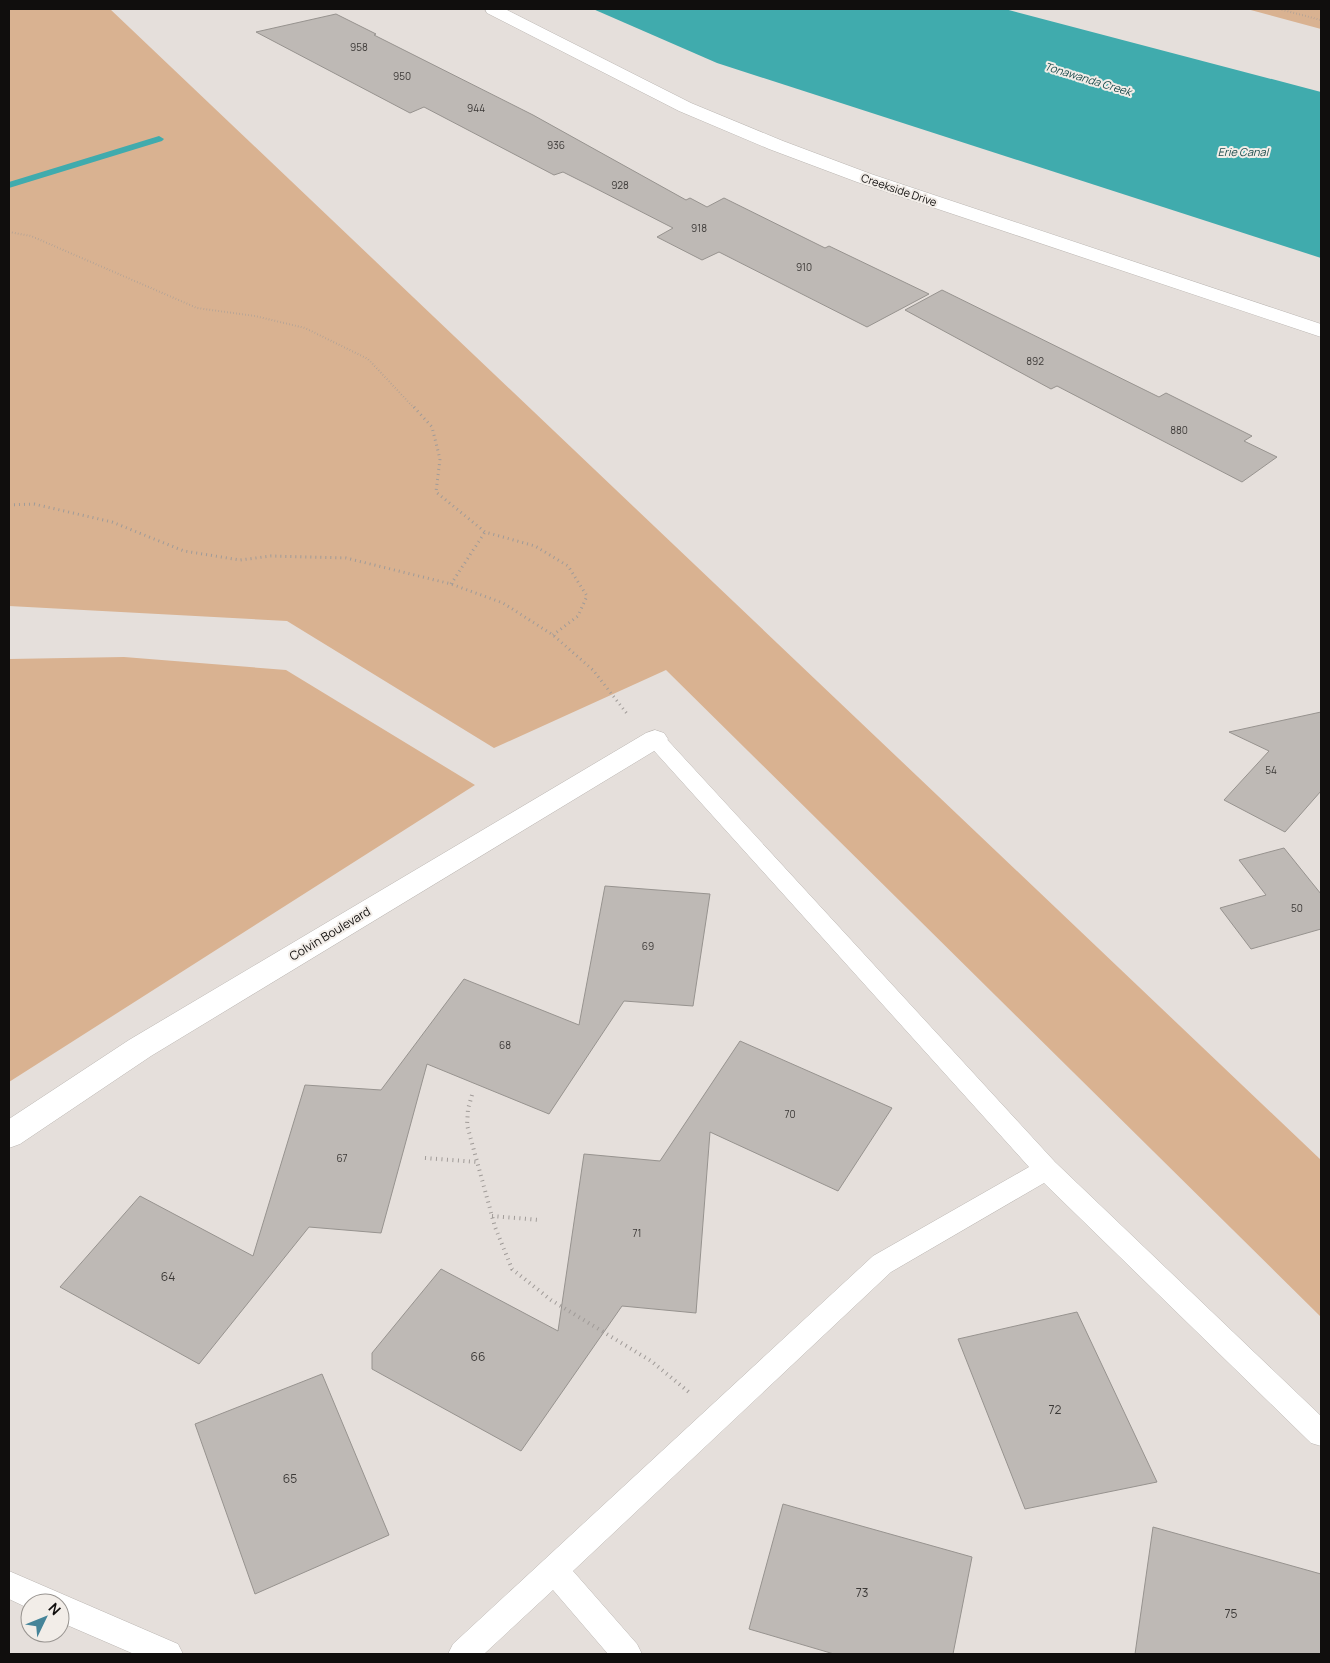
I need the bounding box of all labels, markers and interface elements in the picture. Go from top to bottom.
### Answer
house number: 958 [350,40,368,54]
water label: Tonawanda Creek [1043,58,1135,99]
house number: 950 [393,69,411,83]
house number: 944 [467,101,485,115]
house number: 936 [547,138,565,152]
water label: Erie Canal [1218,144,1270,159]
street label: Creekside Drive [859,170,940,210]
house number: 928 [611,178,629,192]
house number: 918 [691,221,707,235]
house number: 910 [796,260,812,274]
house number: 892 [1026,354,1044,368]
house number: 880 [1170,423,1188,437]
house number: 54 [1265,763,1277,777]
house number: 50 [1291,901,1303,915]
street label: Colvin Boulevard [286,903,373,964]
house number: 69 [642,939,654,953]
house number: 68 [499,1038,511,1052]
house number: 70 [784,1107,796,1121]
house number: 67 [336,1151,348,1165]
house number: 71 [633,1226,641,1240]
house number: 64 [161,1268,175,1285]
house number: 66 [471,1348,485,1365]
house number: 72 [1049,1401,1062,1418]
house number: 65 [283,1470,297,1487]
house number: 73 [856,1584,868,1601]
north arrow [20,1593,70,1643]
text: N [44,1599,65,1619]
house number: 75 [1225,1605,1238,1622]

